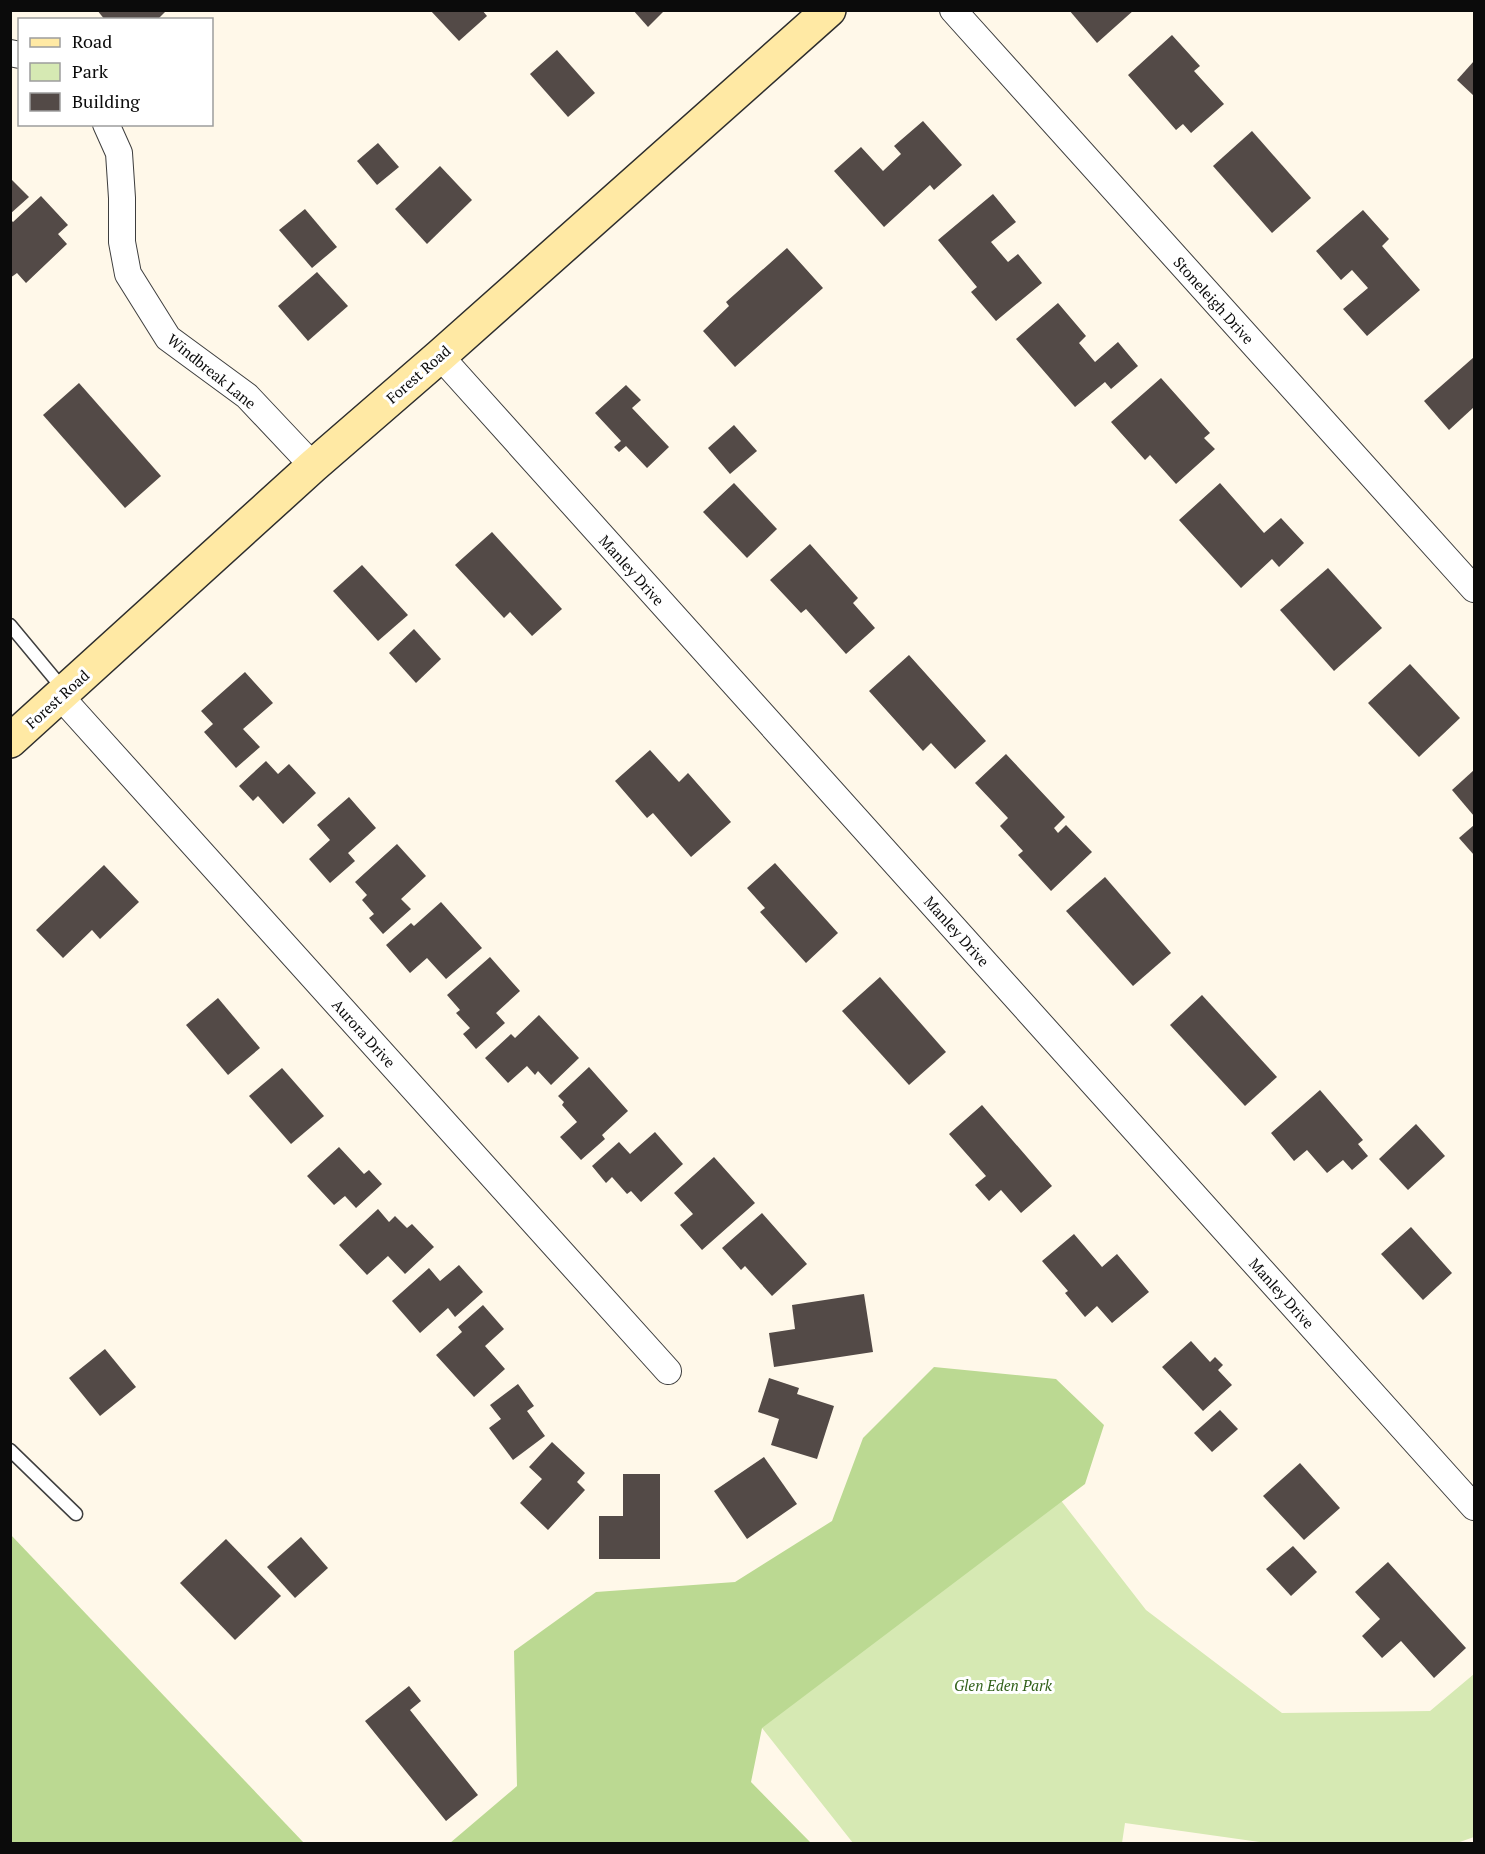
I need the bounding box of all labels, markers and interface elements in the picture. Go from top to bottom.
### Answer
legend [18,18,213,126]
text: Road [72,29,112,53]
text: Park [72,59,109,83]
text: Building [72,89,140,113]
street label: Stoneleigh Drive [1169,252,1259,348]
street label: Windbreak Lane [164,329,260,413]
street label: Forest Road [382,341,454,407]
street label: Manley Drive [595,531,669,609]
street label: Forest Road [21,665,93,733]
street label: Manley Drive [920,892,994,970]
street label: Aurora Drive [328,994,400,1072]
street label: Manley Drive [1245,1254,1319,1332]
park label: Glen Eden Park [954,1675,1053,1695]

